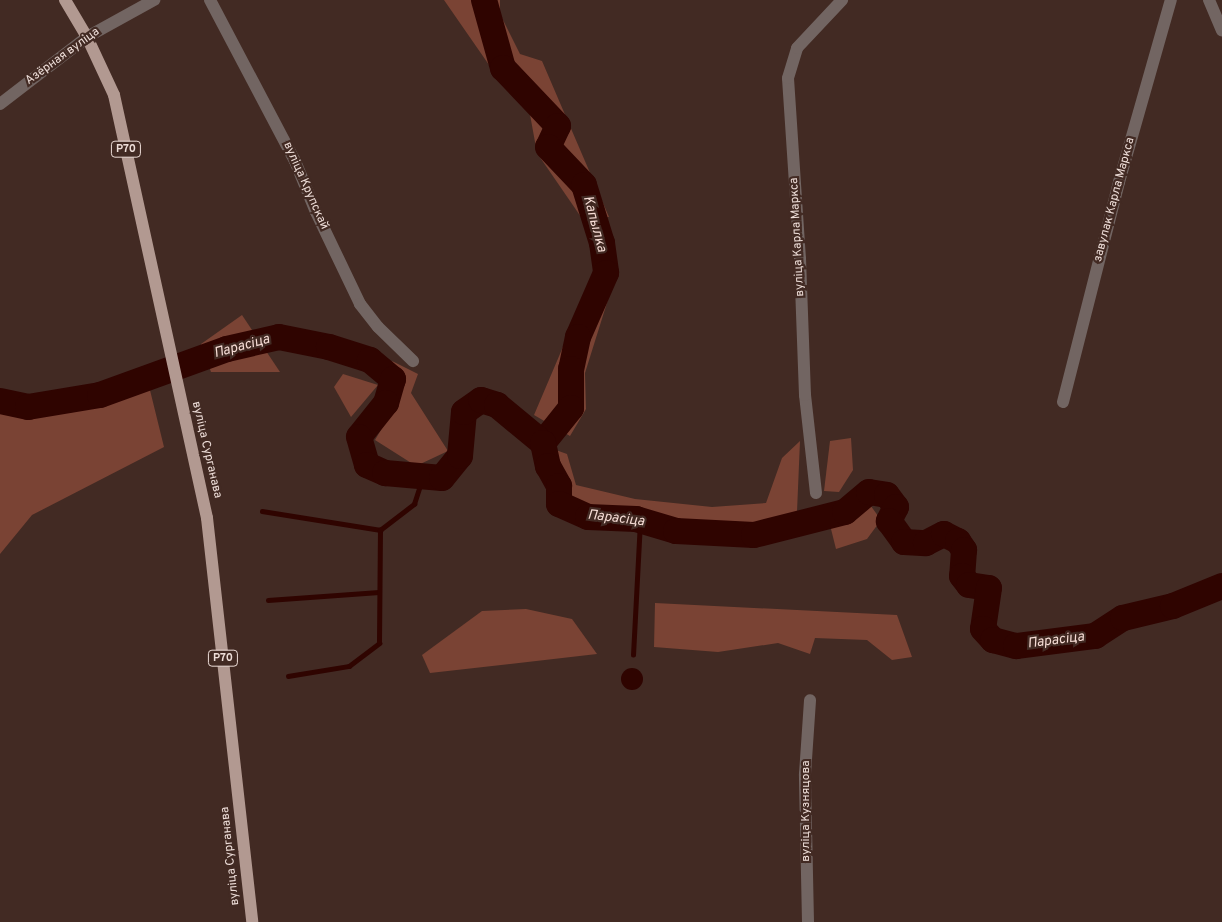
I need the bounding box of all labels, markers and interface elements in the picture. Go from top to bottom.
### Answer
street label: Азёрная вуліца [23,25,103,89]
street label: завулак Карла Маркса [1091,136,1139,264]
road number: Р70 [110,140,142,158]
street label: вуліца Крупскай [279,140,331,232]
street label: вуліца Карла Маркса [788,177,808,297]
water label: Капылка [578,194,610,254]
water label: Парасіца [212,332,272,362]
street label: вуліца Сурганава [188,400,224,500]
water label: Парасіца [587,507,645,531]
water label: Парасіца [1027,629,1085,653]
road number: Р70 [207,650,239,666]
street label: вуліца Кузняцова [800,760,814,862]
street label: вуліца Сурганава [219,806,243,906]

